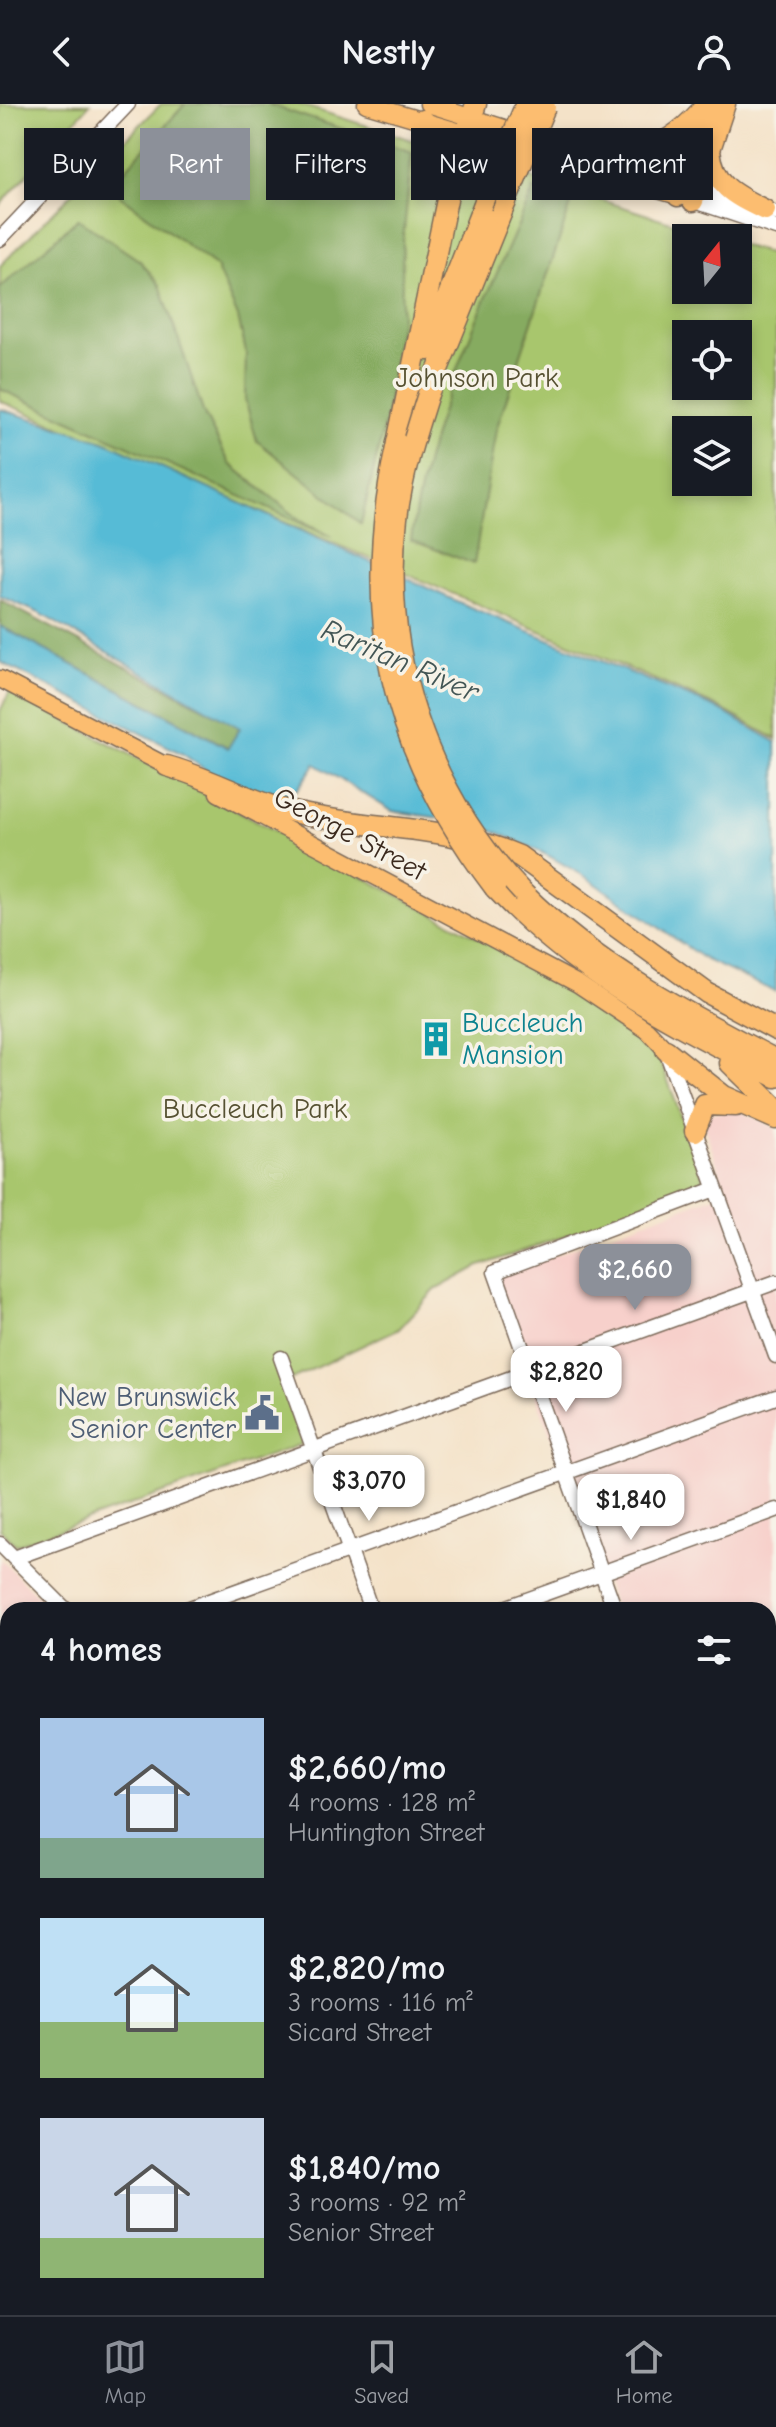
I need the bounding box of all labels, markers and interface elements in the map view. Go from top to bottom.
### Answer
icon: back [40,30,84,74]
icon: person [692,30,736,74]
text: Nestly [341,32,435,73]
chip: Buy [24,128,124,200]
chip: Rent [140,128,250,200]
chip: Filters [266,128,395,200]
chip: New [411,128,516,200]
chip: Apartment [532,128,713,200]
north arrow [672,224,752,304]
map controls [672,224,752,496]
button: locate [672,320,752,400]
park label: Johnson Park [396,362,559,394]
button: layers [672,416,752,496]
water label: Raritan River [316,612,485,710]
street label: George Street [269,781,432,888]
place label: Buccleuch Mansion [462,1007,584,1071]
building icon: Buccleuch Mansion [417,1020,455,1058]
park label: Buccleuch Park [163,1093,348,1125]
pin: $2,660 [570,1244,700,1312]
text: $2,660 [597,1255,673,1285]
pin: $2,820 [501,1346,631,1414]
text: $2,820 [529,1357,603,1387]
place label: New Brunswick Senior Center [57,1381,236,1445]
public building icon: New Brunswick Senior Center [243,1394,281,1432]
pin: $3,070 [304,1455,434,1523]
text: $3,070 [332,1466,406,1496]
pin: $1,840 [566,1474,696,1542]
text: $1,840 [595,1485,667,1515]
icon: filters [692,1628,736,1672]
text: 4 homes [40,1630,162,1670]
text: $2,660/mo [288,1748,446,1788]
icon: home [104,1750,200,1846]
text: 4 rooms · 128 m² [288,1788,475,1818]
text: Huntington Street [288,1818,485,1848]
text: $2,820/mo [288,1948,445,1988]
icon: home [104,1950,200,2046]
text: 3 rooms · 116 m² [288,1988,473,2018]
text: Sicard Street [288,2018,431,2048]
text: $1,840/mo [288,2148,441,2188]
icon: home [104,2150,200,2246]
text: 3 rooms · 92 m² [288,2188,466,2218]
text: Senior Street [288,2218,434,2248]
tab: Map [103,2335,147,2409]
tab: Saved [354,2335,409,2409]
tab: Home [616,2335,673,2409]

